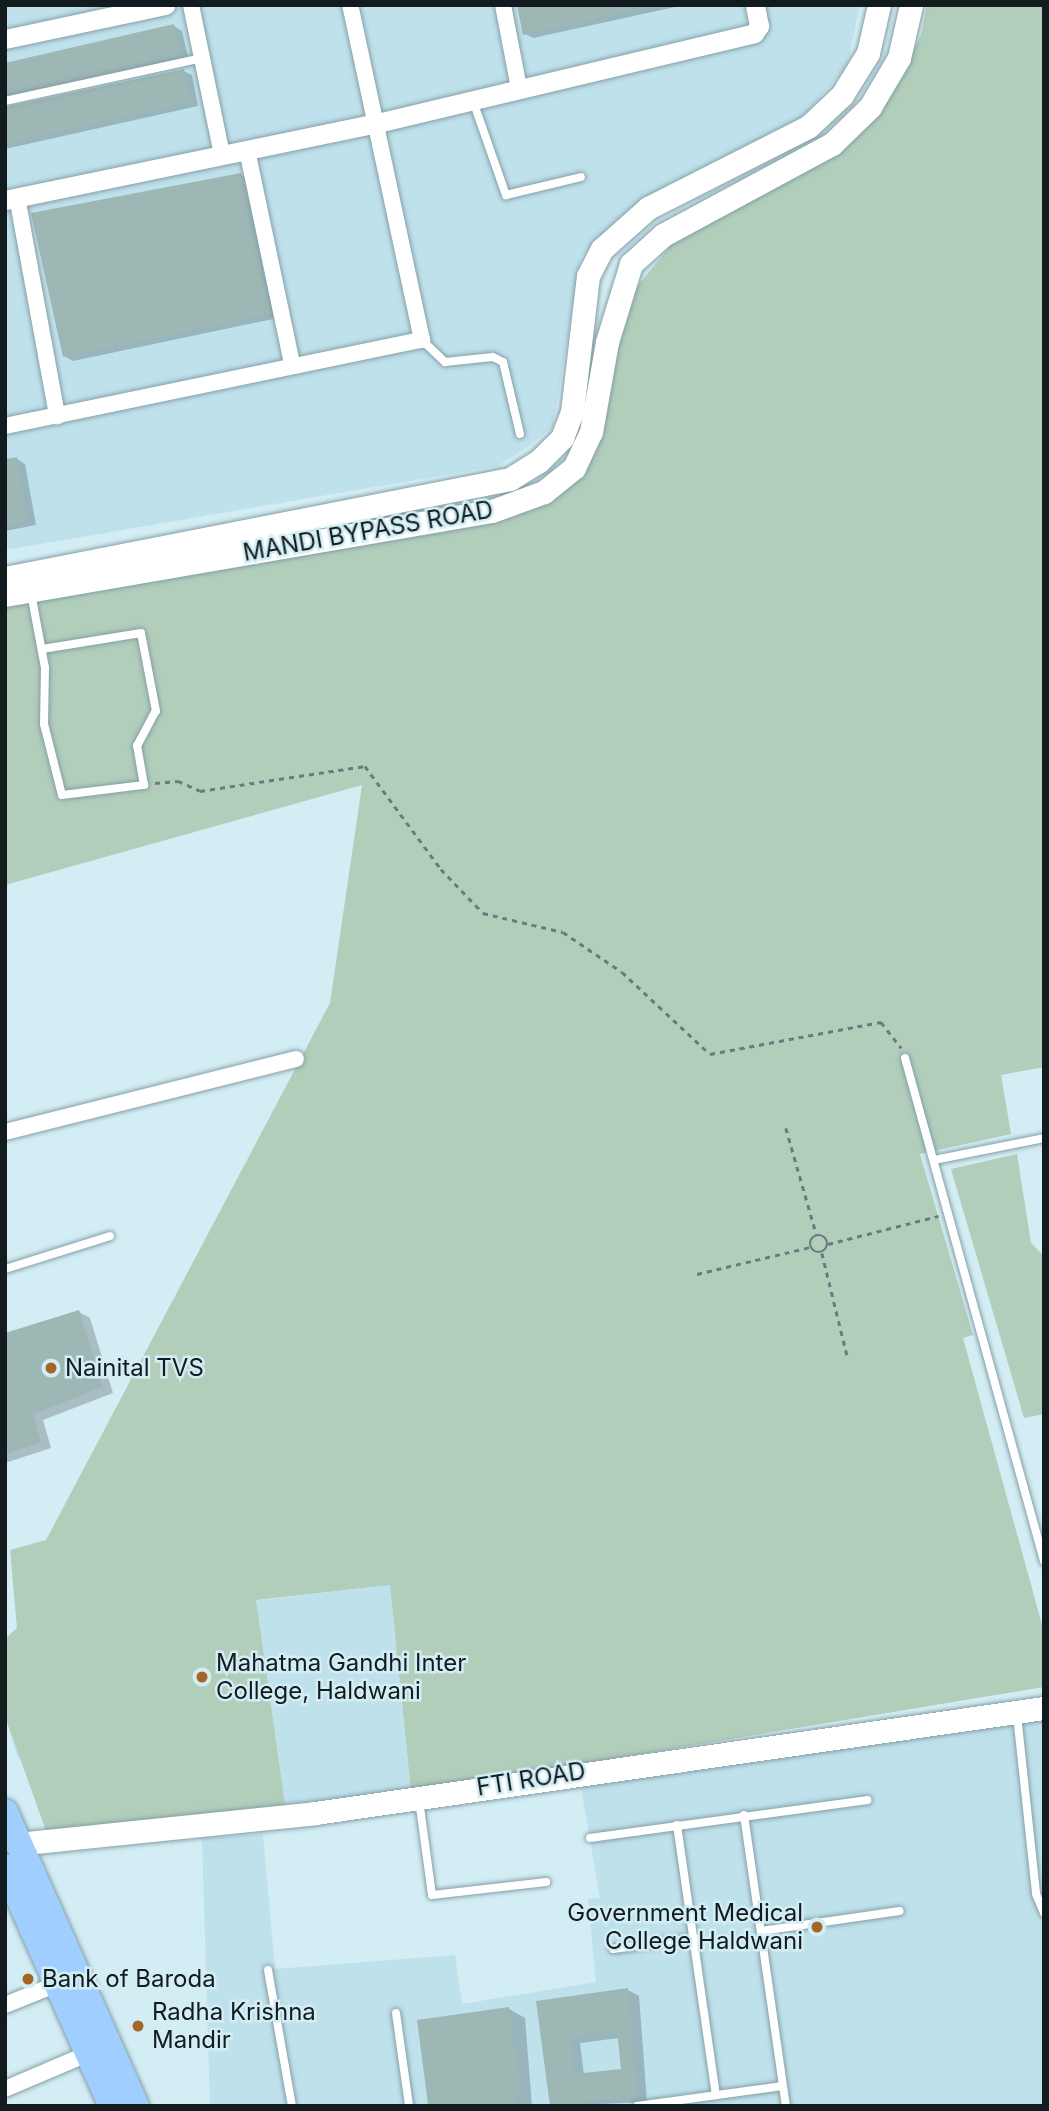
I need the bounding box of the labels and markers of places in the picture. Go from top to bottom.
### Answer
place label: Nainital TVS [65,1354,204,1382]
marker: Nainital TVS [43,1360,59,1376]
place label: Mahatma Gandhi Inter College, Haldwani [216,1649,466,1705]
marker: Mahatma Gandhi Inter College, Haldwani [194,1669,210,1685]
place label: Government Medical College Haldwani [567,1899,803,1955]
marker: Government Medical College Haldwani [809,1919,825,1935]
place label: Bank of Baroda [42,1965,216,1993]
marker: Bank of Baroda [20,1971,36,1987]
place label: Radha Krishna Mandir [152,1998,316,2054]
marker: Radha Krishna Mandir [130,2018,146,2034]

